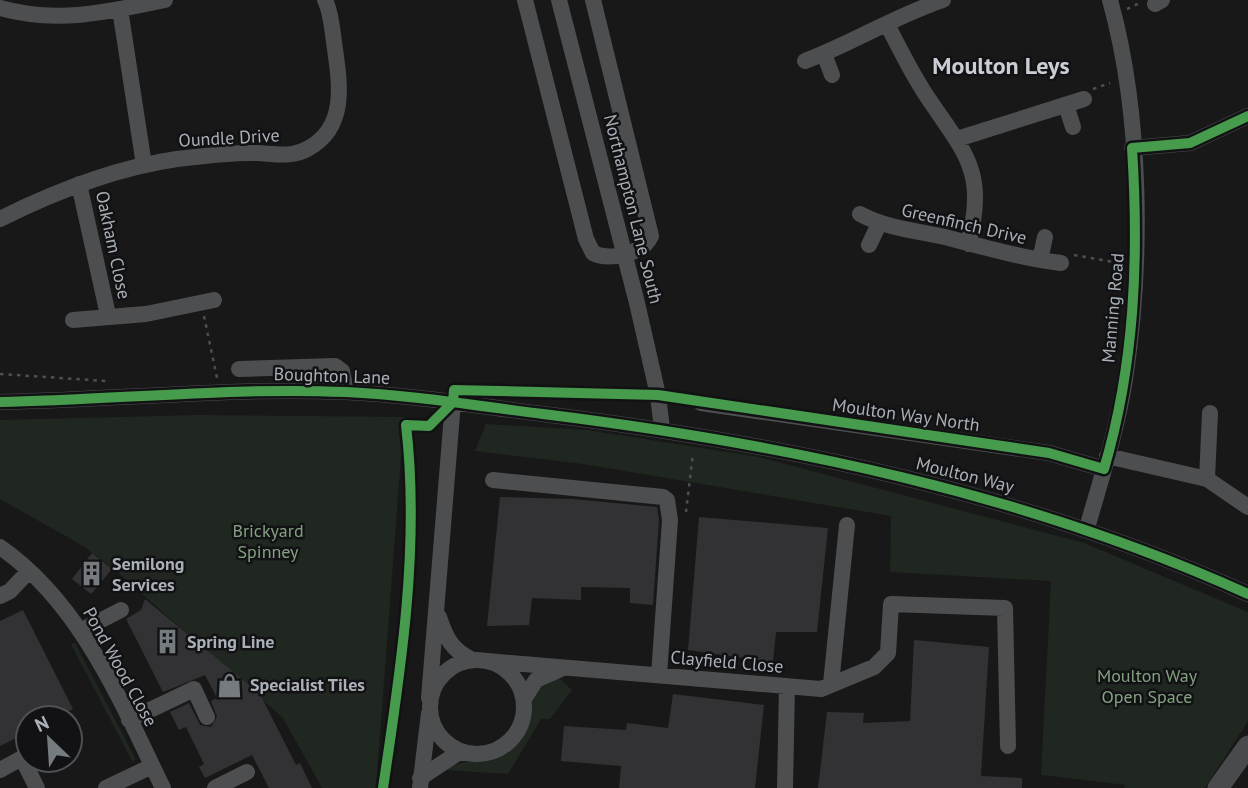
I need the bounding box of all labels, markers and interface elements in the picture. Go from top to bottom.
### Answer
district label: Moulton Leys [932,50,1070,81]
street label: Northampton Lane South [599,112,668,306]
street label: Oundle Drive [178,123,280,152]
street label: Oakham Close [91,189,136,301]
street label: Greenfinch Drive [899,198,1029,249]
street label: Manning Road [1096,252,1129,364]
street label: Boughton Lane [273,362,391,389]
street label: Moulton Way North [831,393,981,436]
street label: Moulton Way [914,451,1017,498]
park label: Brickyard Spinney [232,519,304,563]
place label: Semilong Services [112,552,184,596]
building icon: Semilong Services [78,560,106,588]
street label: Pond Wood Close [78,603,163,730]
building icon: Spring Line [153,628,181,656]
place label: Spring Line [187,630,274,653]
street label: Clayfield Close [670,645,785,678]
park label: Moulton Way Open Space [1097,664,1198,708]
shop icon: Specialist Tiles [216,671,244,699]
place label: Specialist Tiles [250,673,365,696]
north arrow [14,704,84,774]
text: N [31,710,53,737]

